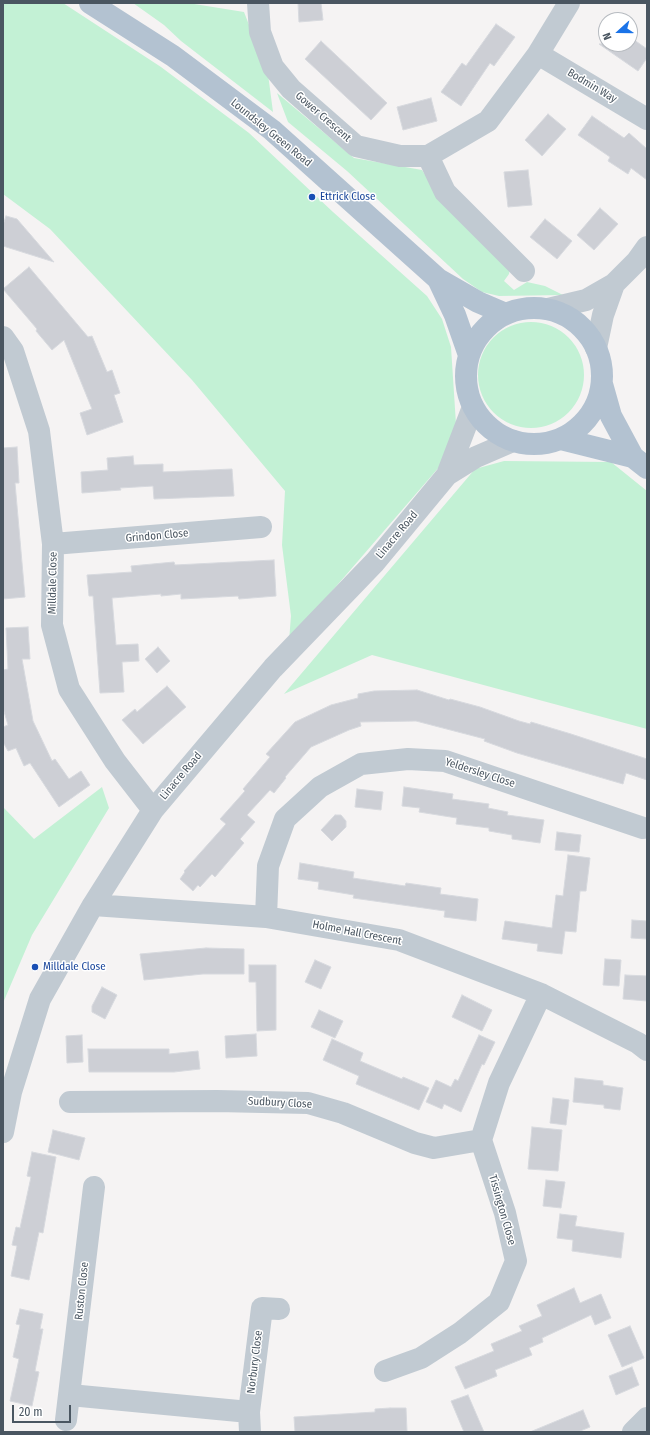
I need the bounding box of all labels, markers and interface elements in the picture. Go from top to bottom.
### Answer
north arrow [598,12,638,52]
text: N [600,31,615,42]
street label: Bodmin Way [565,66,619,106]
street label: Gower Crescent [292,89,354,145]
street label: Loundsley Green Road [228,96,314,170]
place label: Ettrick Close [320,190,375,204]
marker: Ettrick Close [307,192,317,202]
street label: Linacre Road [373,509,421,561]
street label: Grindon Close [125,527,189,545]
street label: Milldale Close [46,552,60,614]
street label: Linacre Road [157,750,205,802]
street label: Yeldersley Close [443,755,517,791]
street label: Holme Hall Crescent [311,918,403,948]
place label: Milldale Close [43,960,106,974]
marker: Milldale Close [30,962,40,972]
street label: Sudbury Close [248,1095,312,1111]
street label: Tissington Close [486,1173,518,1247]
street label: Ruston Close [72,1261,92,1321]
street label: Norbury Close [245,1330,265,1394]
scale bar [14,1397,73,1423]
text: 20 m [19,1405,43,1419]

